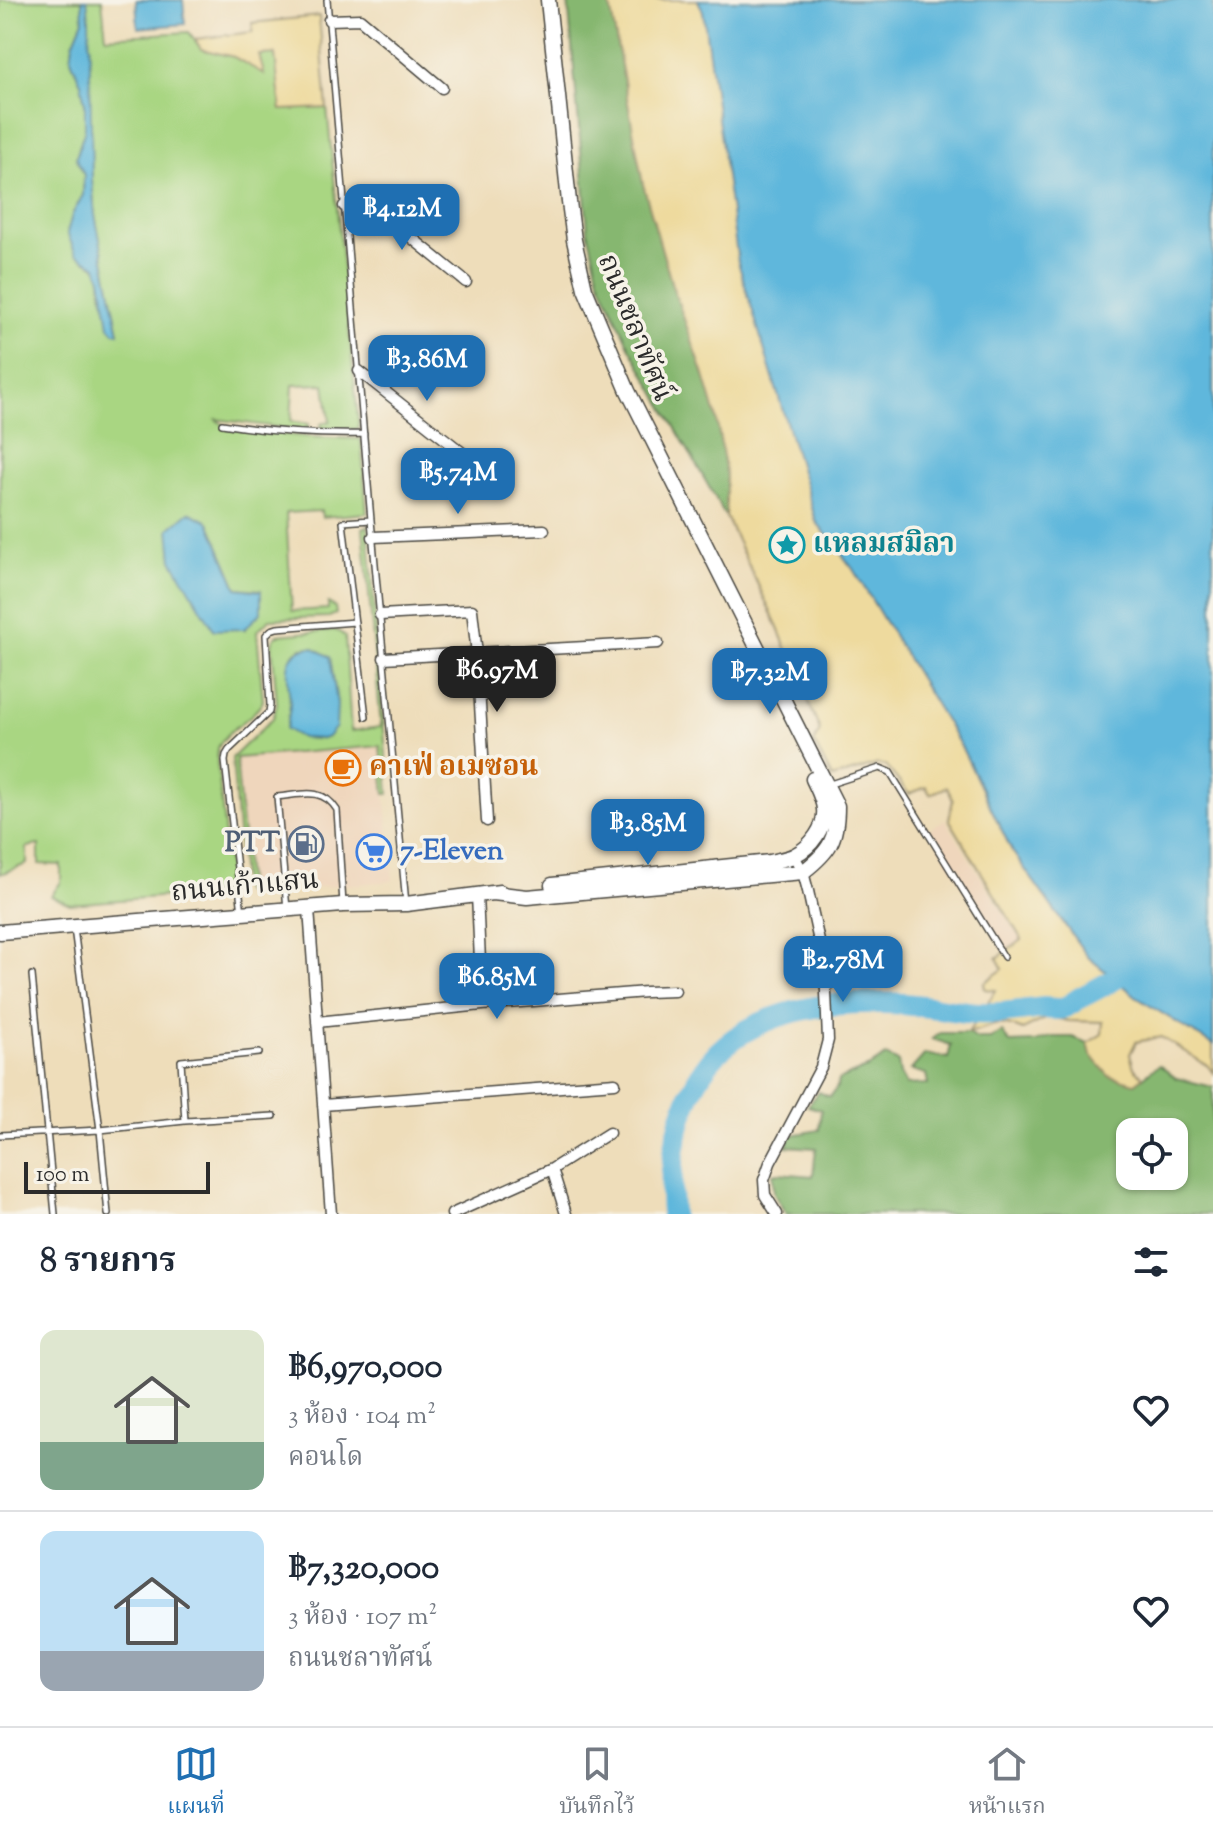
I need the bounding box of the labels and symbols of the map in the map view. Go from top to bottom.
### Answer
pin: ฿4.12M [337,184,467,252]
street label: ถนนชลาทัศน์ [586,248,682,408]
pin: ฿3.86M [362,335,492,403]
pin: ฿5.74M [393,448,523,516]
place label: แหลมสมิลา [813,525,955,565]
place icon: แหลมสมิลา [768,526,806,564]
pin: ฿6.97M [432,646,562,714]
pin: ฿7.32M [705,648,835,716]
place label: คาเฟ่ อเมซอน [369,748,538,788]
cafe icon: คาเฟ่ อเมซอน [324,749,362,787]
pin: ฿3.85M [583,799,713,867]
place label: PTT [225,824,280,864]
fuel station icon: PTT [287,825,325,863]
place label: 7-Eleven [400,832,504,872]
supermarket icon: 7-Eleven [355,833,393,871]
street label: ถนนเก้าแสน [169,861,321,913]
pin: ฿2.78M [778,936,908,1004]
pin: ฿6.85M [432,953,562,1021]
scale bar [24,1158,210,1194]

